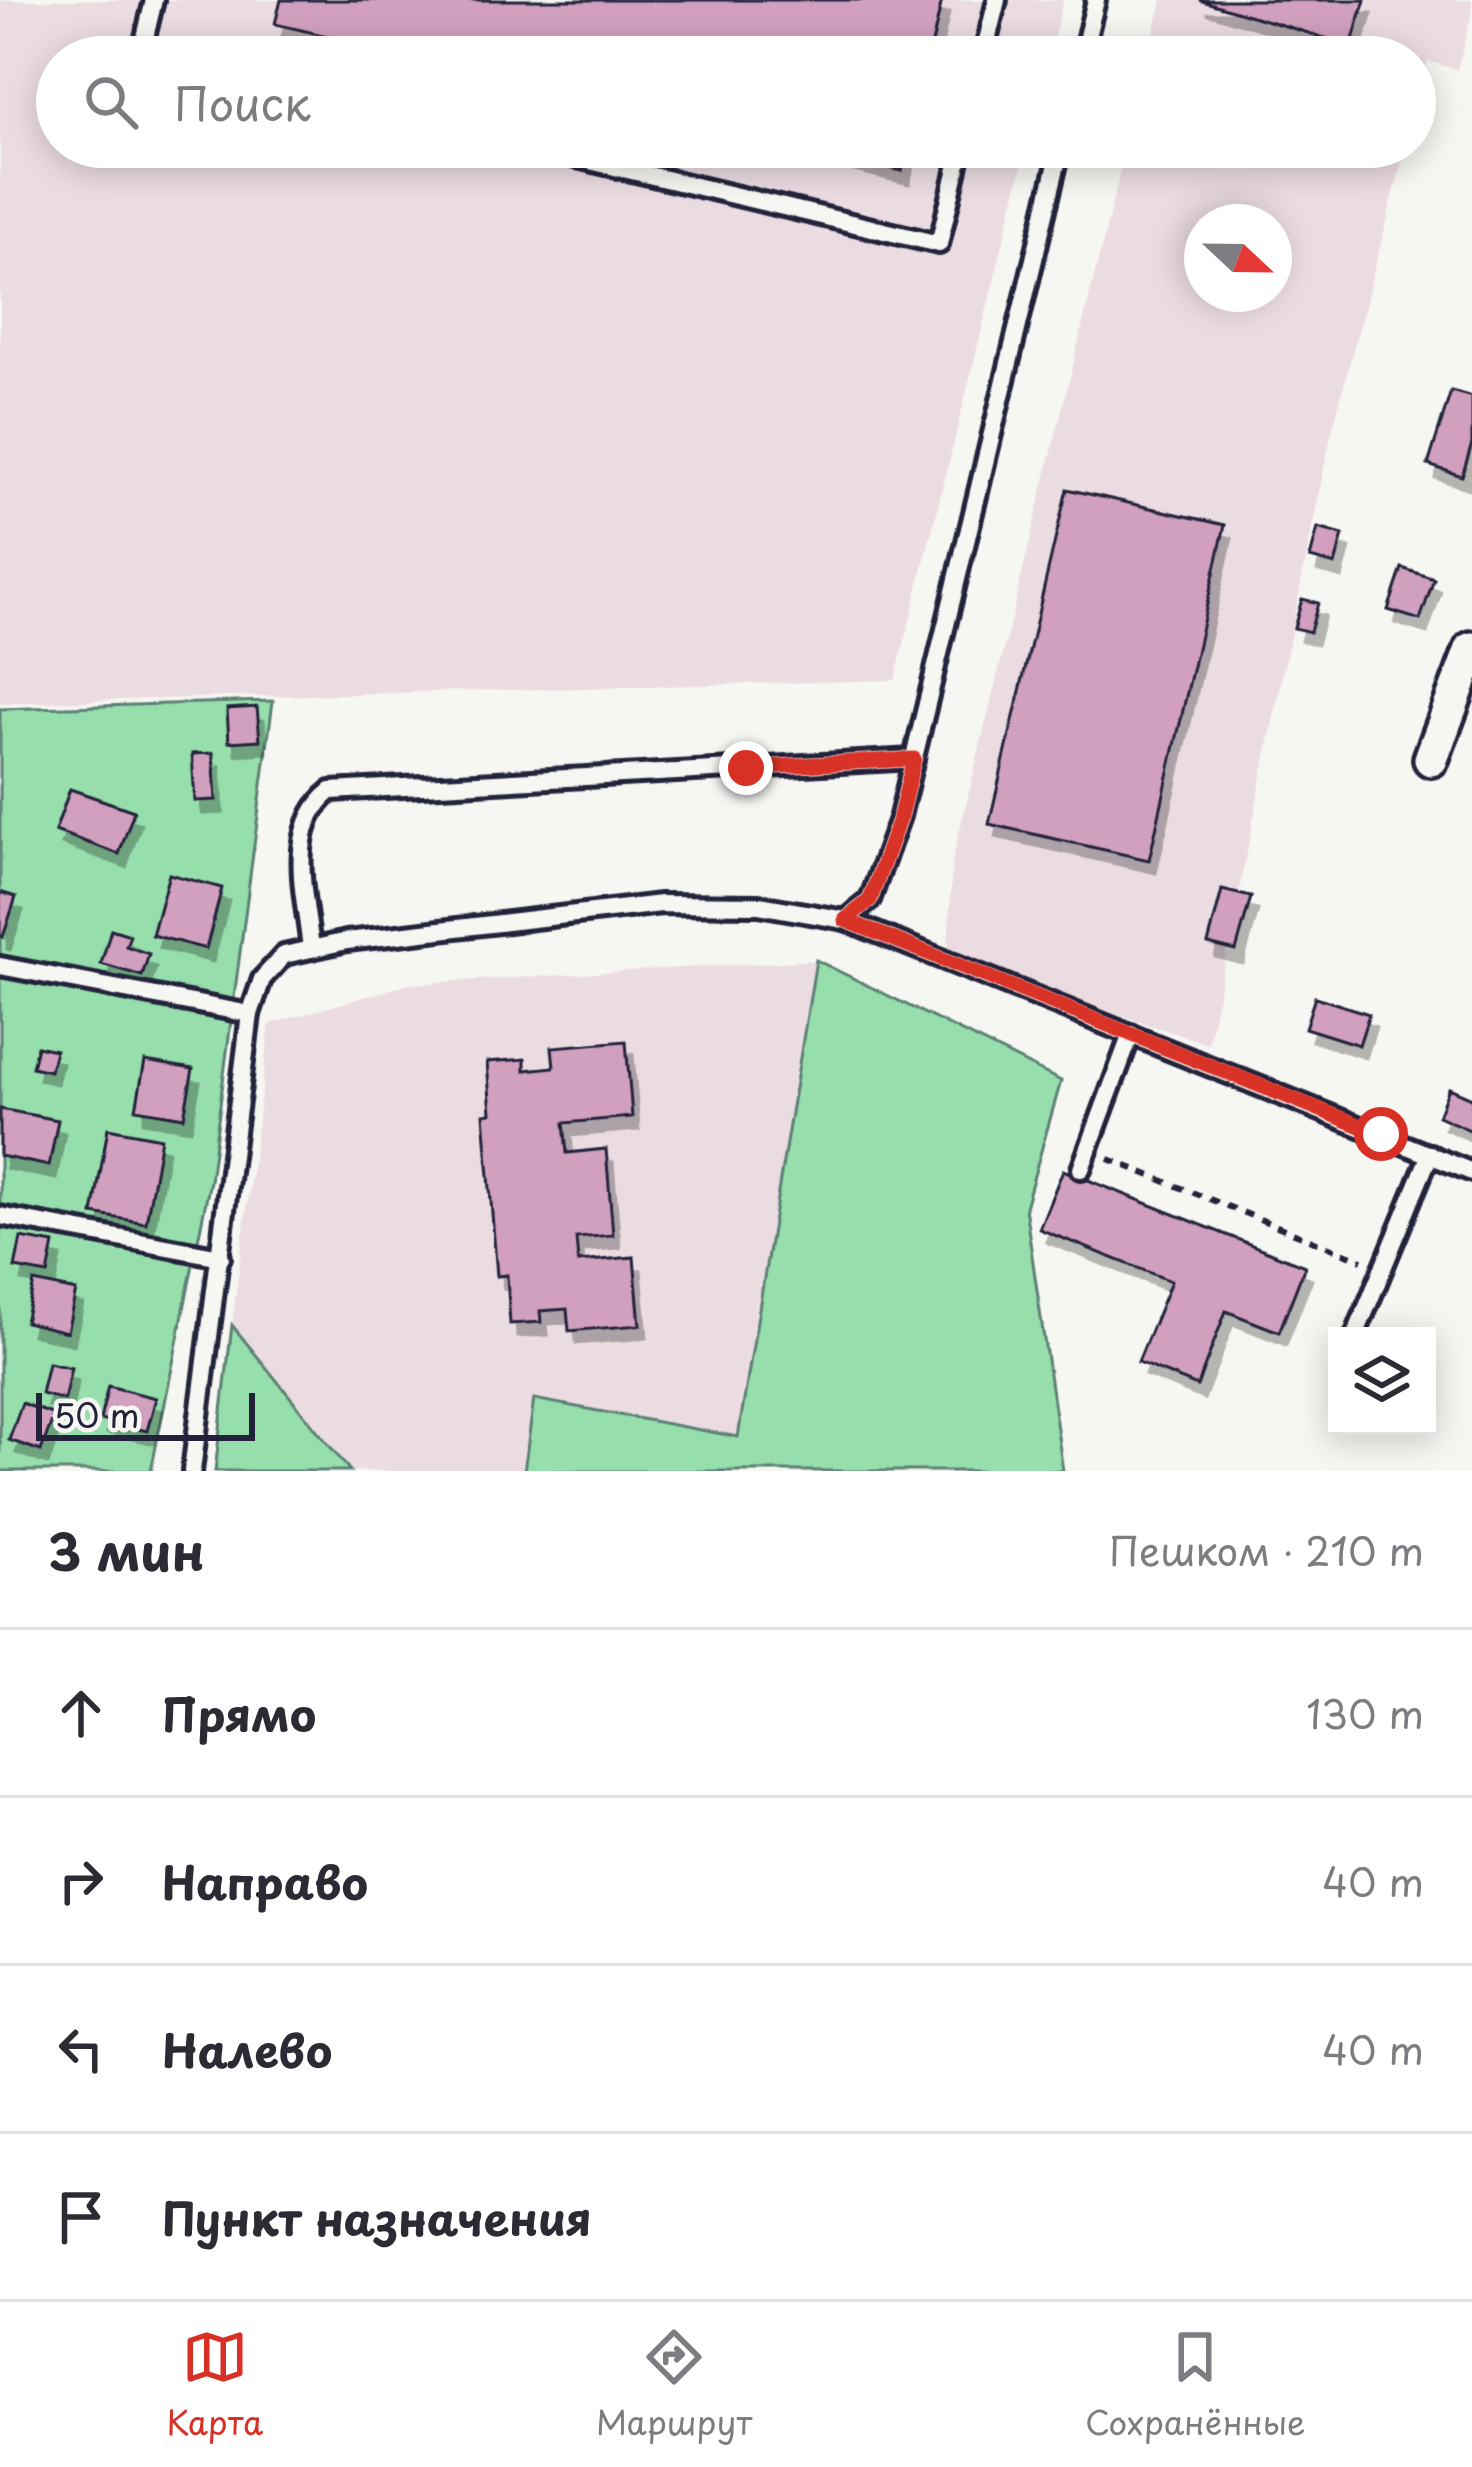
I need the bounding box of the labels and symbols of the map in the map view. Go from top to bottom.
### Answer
north arrow [1184,204,1292,312]
route end [719,741,773,795]
route start [1354,1107,1408,1161]
scale bar [36,1387,255,1440]

